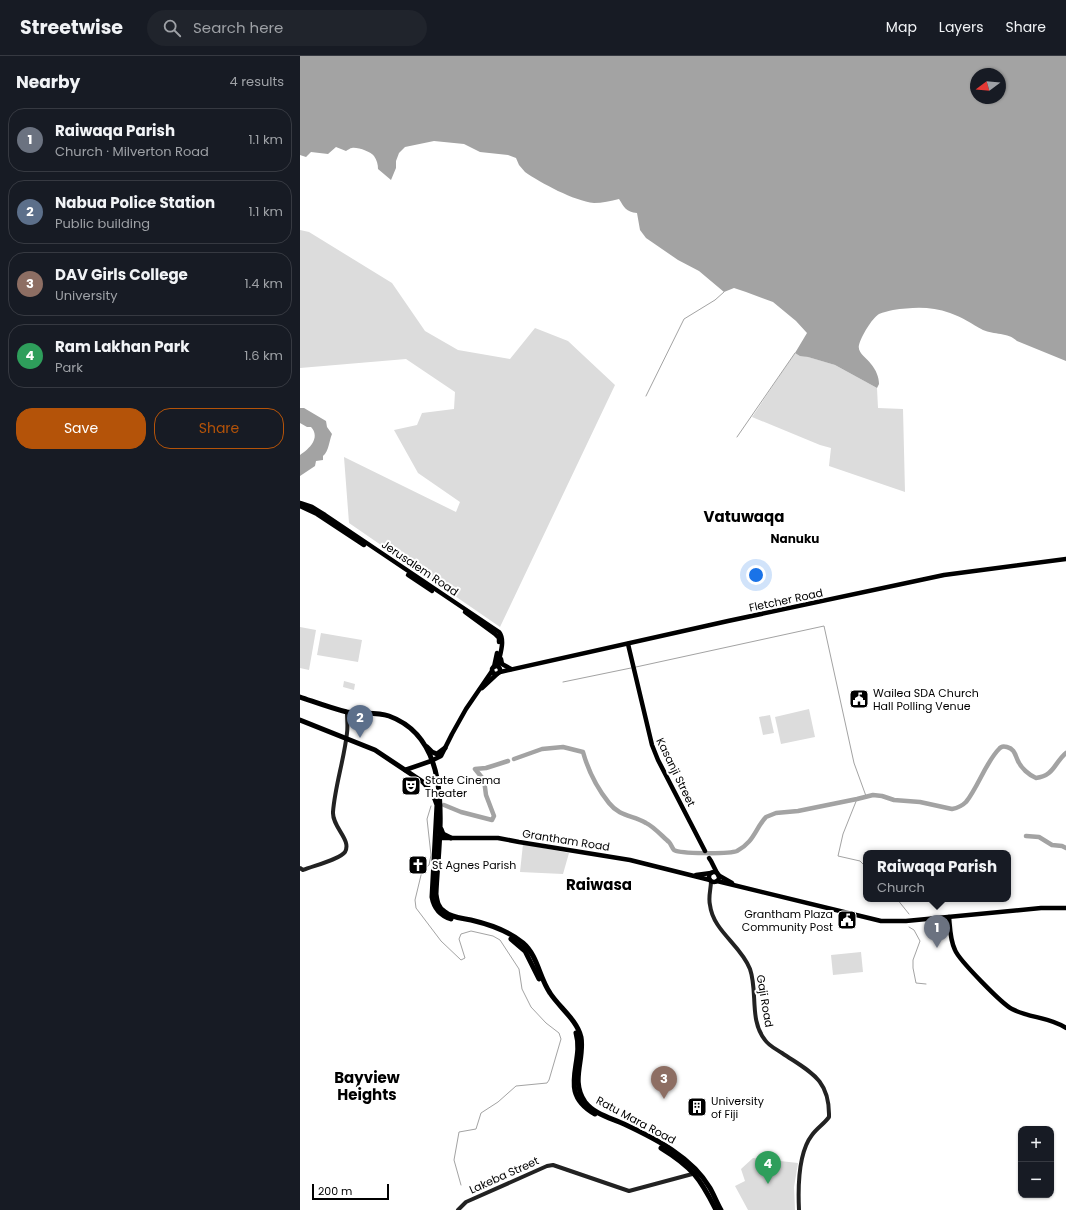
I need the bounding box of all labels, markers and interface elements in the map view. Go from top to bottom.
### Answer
search box [147,10,427,46]
text: Streetwise [20,14,123,41]
icon: search [161,17,183,39]
text: Search here [193,17,283,38]
text: Map [886,17,917,37]
text: Layers [939,17,983,37]
text: Share [1005,17,1046,37]
north arrow [970,68,1006,104]
text: Nearby [16,70,80,94]
text: 4 results [230,72,284,91]
text: Raiwaqa Parish [55,120,175,141]
text: 1 [28,130,32,149]
text: 1.1 km [248,130,283,149]
text: Church · Milverton Road [55,142,209,161]
text: Nabua Police Station [55,192,215,213]
text: 2 [26,202,34,221]
text: 1.1 km [248,202,283,221]
text: Public building [55,214,150,233]
text: DAV Girls College [55,264,188,285]
text: 3 [26,274,34,293]
text: 1.4 km [244,274,283,293]
text: University [55,286,118,305]
text: Ram Lakhan Park [55,336,189,357]
text: 4 [26,346,34,365]
text: 1.6 km [244,346,283,365]
text: Park [55,358,83,377]
button: Save [16,408,146,449]
button: Share [154,408,284,449]
district label: Vatuwaqa [704,506,784,527]
district label: Nanuku [771,530,819,547]
street label: Jerusalem Road [378,536,462,600]
your location [746,565,766,585]
street label: Fletcher Road [748,584,824,616]
place label: Wailea SDA Church Hall Polling Venue [873,685,979,714]
public building icon: Wailea SDA Church Hall Polling Venue [848,688,870,710]
pin: 2 [347,705,373,738]
street label: Kasanji Street [652,735,700,809]
place label: State Cinema Theater [425,772,500,801]
theatre icon: State Cinema Theater [400,775,422,797]
street label: Grantham Road [521,825,611,855]
popup [863,850,1011,902]
church icon: St Agnes Parish [407,854,429,876]
text: Raiwaqa Parish [877,856,997,877]
place label: St Agnes Parish [432,857,516,873]
district label: Raiwasa [566,874,632,895]
text: Church [877,878,925,897]
place label: Grantham Plaza Community Post [742,906,833,935]
public building icon: Grantham Plaza Community Post [836,909,858,931]
pin: 1 [924,915,950,948]
street label: Gaji Road [753,974,777,1028]
pin: 3 [651,1066,677,1099]
district label: Bayview Heights [334,1067,400,1105]
street label: Ratu Mara Road [593,1092,679,1148]
place label: University of Fiji [711,1093,765,1122]
building icon: University of Fiji [686,1096,708,1118]
map controls [1018,1126,1054,1198]
button: + [1018,1126,1054,1162]
pin: 4 [755,1151,781,1184]
street label: Lakeba Street [467,1152,541,1198]
button: − [1018,1162,1054,1198]
scale bar [312,1182,389,1201]
text: 200 m [318,1183,352,1199]

